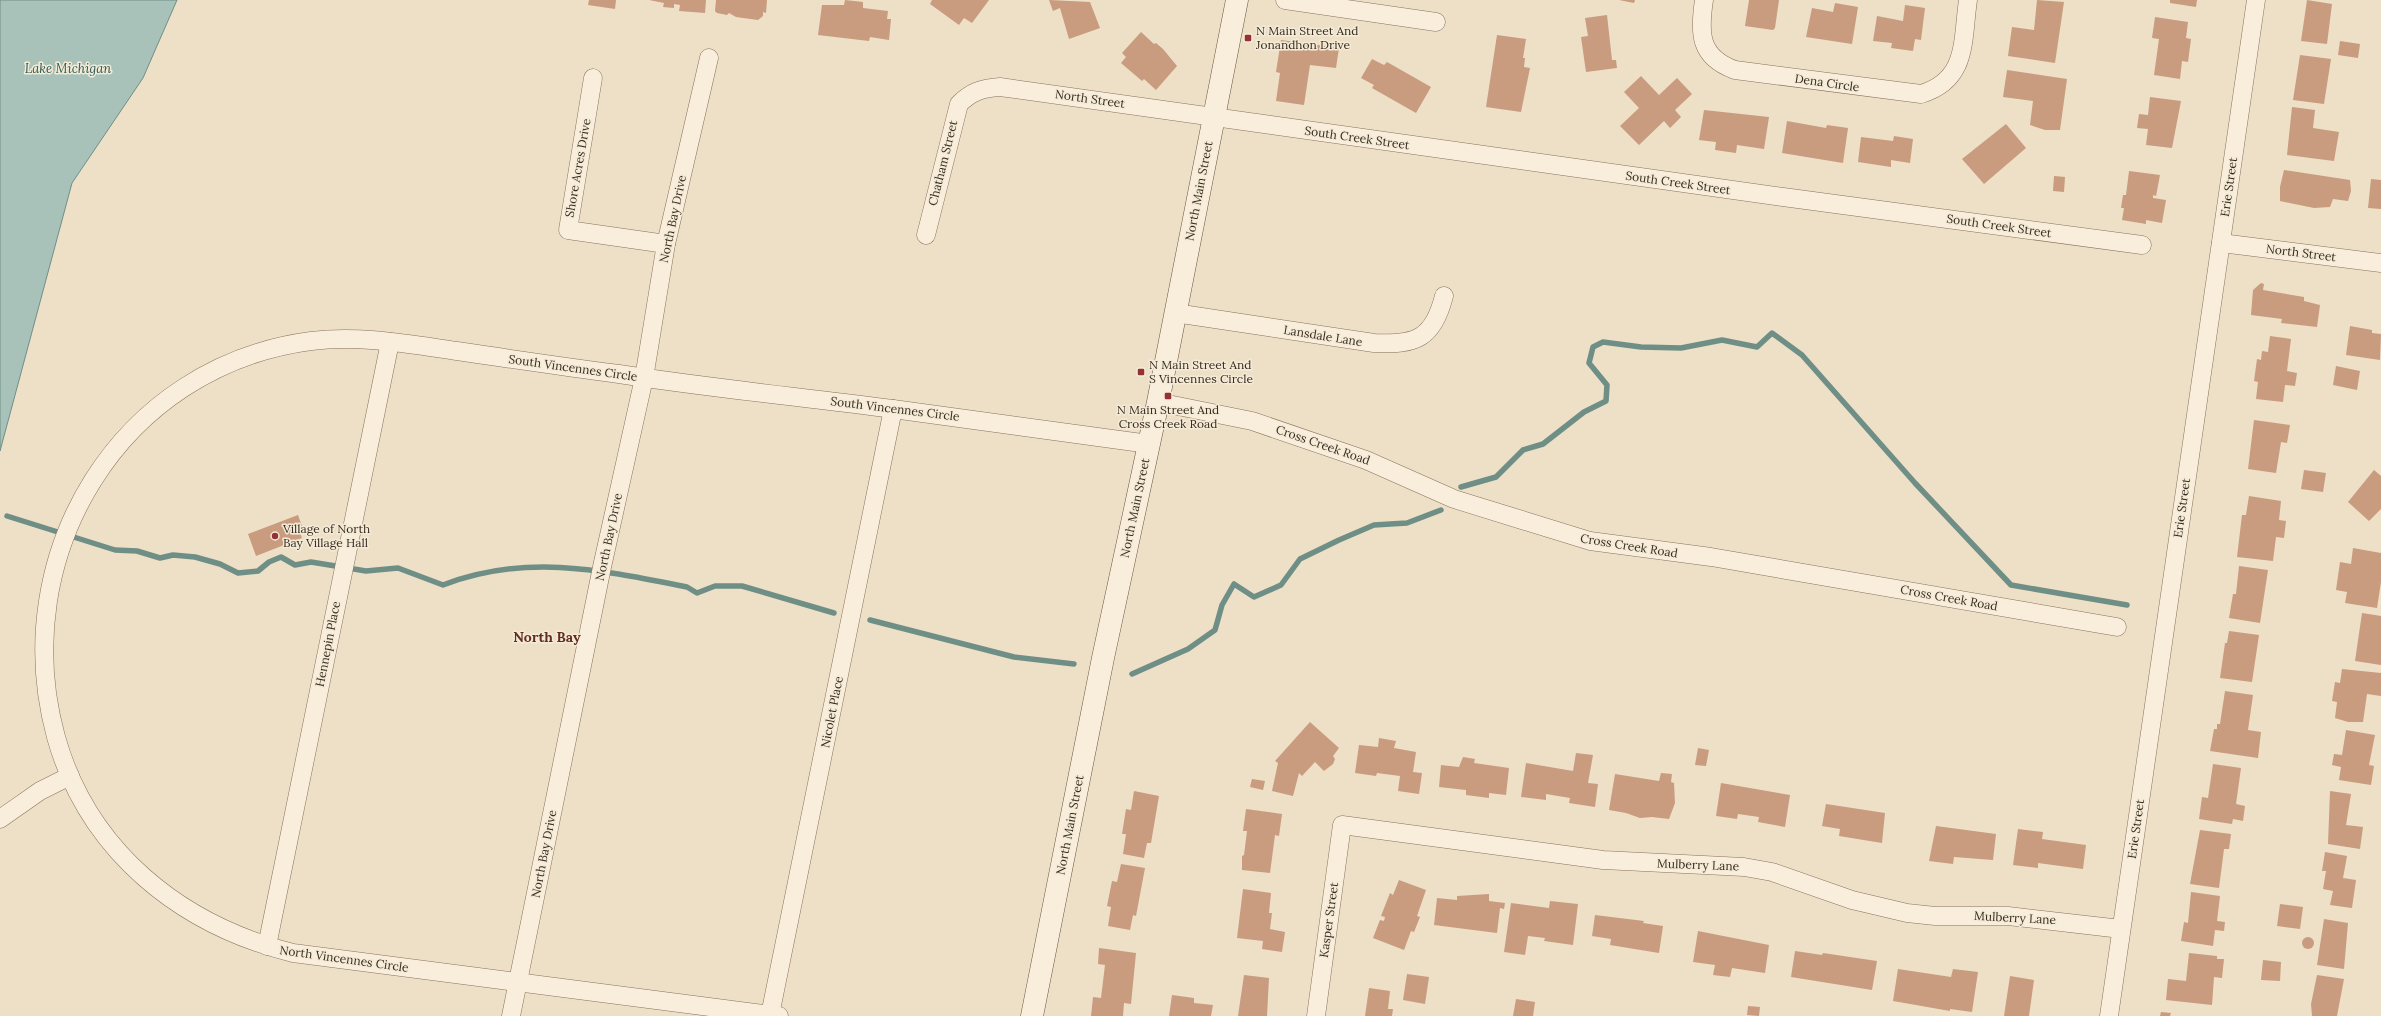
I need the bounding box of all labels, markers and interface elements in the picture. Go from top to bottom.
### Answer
place label: N Main Street And Jonandhon Drive [1255,23,1358,52]
marker: N Main Street And Jonandhon Drive [1243,33,1253,43]
water label: Lake Michigan [25,60,111,77]
street label: Dena Circle [1794,71,1861,95]
street label: North Street [1054,86,1126,111]
street label: Shore Acres Drive [561,117,594,218]
street label: Chatham Street [925,118,960,207]
street label: South Creek Street [1304,123,1411,152]
street label: North Main Street [1181,139,1216,242]
street label: Erie Street [2217,156,2240,218]
street label: South Creek Street [1625,168,1732,197]
street label: North Bay Drive [656,173,689,264]
street label: South Creek Street [1946,211,2053,240]
street label: North Street [2265,241,2337,264]
street label: Lansdale Lane [1283,322,1364,349]
street label: South Vincennes Circle [508,351,639,384]
place label: N Main Street And S Vincennes Circle [1149,357,1253,386]
marker: N Main Street And S Vincennes Circle [1136,367,1146,377]
marker: N Main Street And Cross Creek Road [1163,391,1173,401]
street label: South Vincennes Circle [830,393,961,424]
place label: N Main Street And Cross Creek Road [1117,402,1219,431]
street label: Cross Creek Road [1274,421,1372,468]
street label: North Main Street [1117,456,1152,559]
street label: Erie Street [2170,477,2193,539]
street label: North Bay Drive [592,491,625,582]
place label: Village of North Bay Village Hall [282,521,370,550]
street label: Cross Creek Road [1579,530,1679,561]
marker: Village of North Bay Village Hall [270,531,280,541]
street label: Cross Creek Road [1899,582,1999,613]
street label: Hennepin Place [312,599,343,688]
district label: North Bay [513,628,581,646]
street label: Nicolet Place [817,674,846,749]
street label: North Main Street [1052,773,1087,876]
street label: Erie Street [2124,798,2147,860]
street label: North Bay Drive [528,808,559,899]
street label: Mulberry Lane [1657,856,1740,873]
street label: Kasper Street [1316,881,1341,959]
street label: Mulberry Lane [1974,908,2057,927]
street label: North Vincennes Circle [279,942,410,975]

